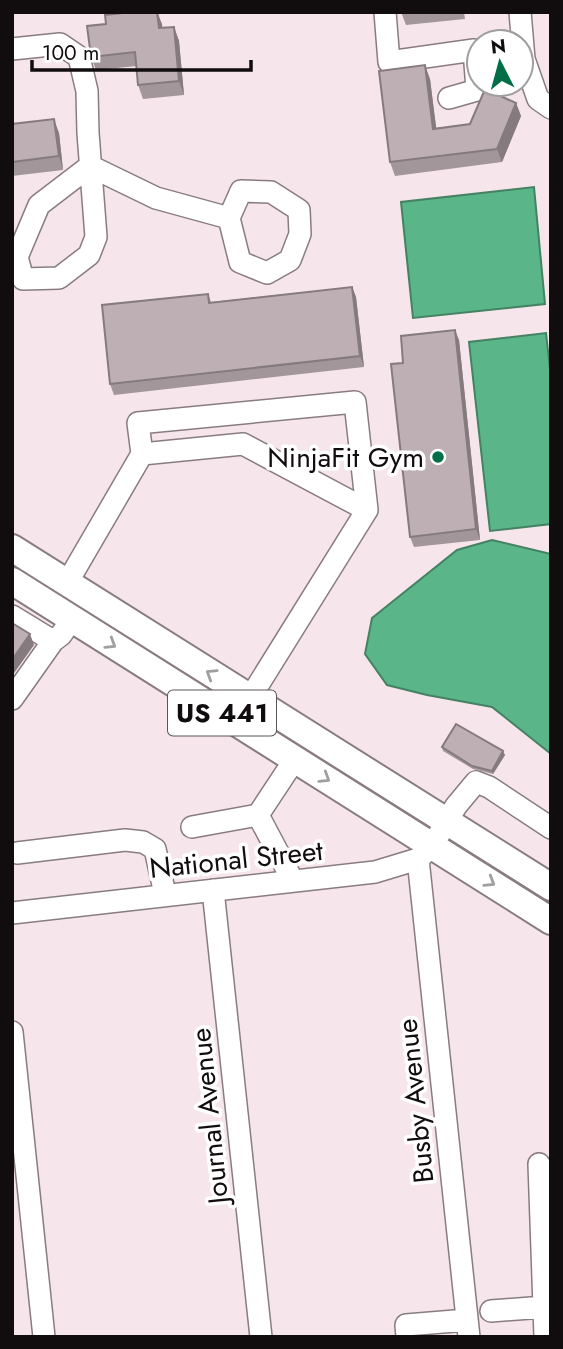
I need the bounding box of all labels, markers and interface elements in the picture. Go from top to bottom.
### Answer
scale bar [32,28,250,72]
north arrow [465,28,535,98]
text: N [489,32,507,61]
text: 100 m [42,38,99,68]
place label: NinjaFit Gym [267,437,424,478]
marker: NinjaFit Gym [430,449,446,465]
one-way arrow [104,635,117,648]
one-way arrow [206,669,219,682]
road number: US 441 [168,691,276,736]
one-way arrow [317,769,330,782]
street label: National Street [147,830,325,889]
one-way arrow [482,874,495,887]
street label: Busby Avenue [386,1017,445,1185]
street label: Journal Avenue [180,1026,240,1210]

